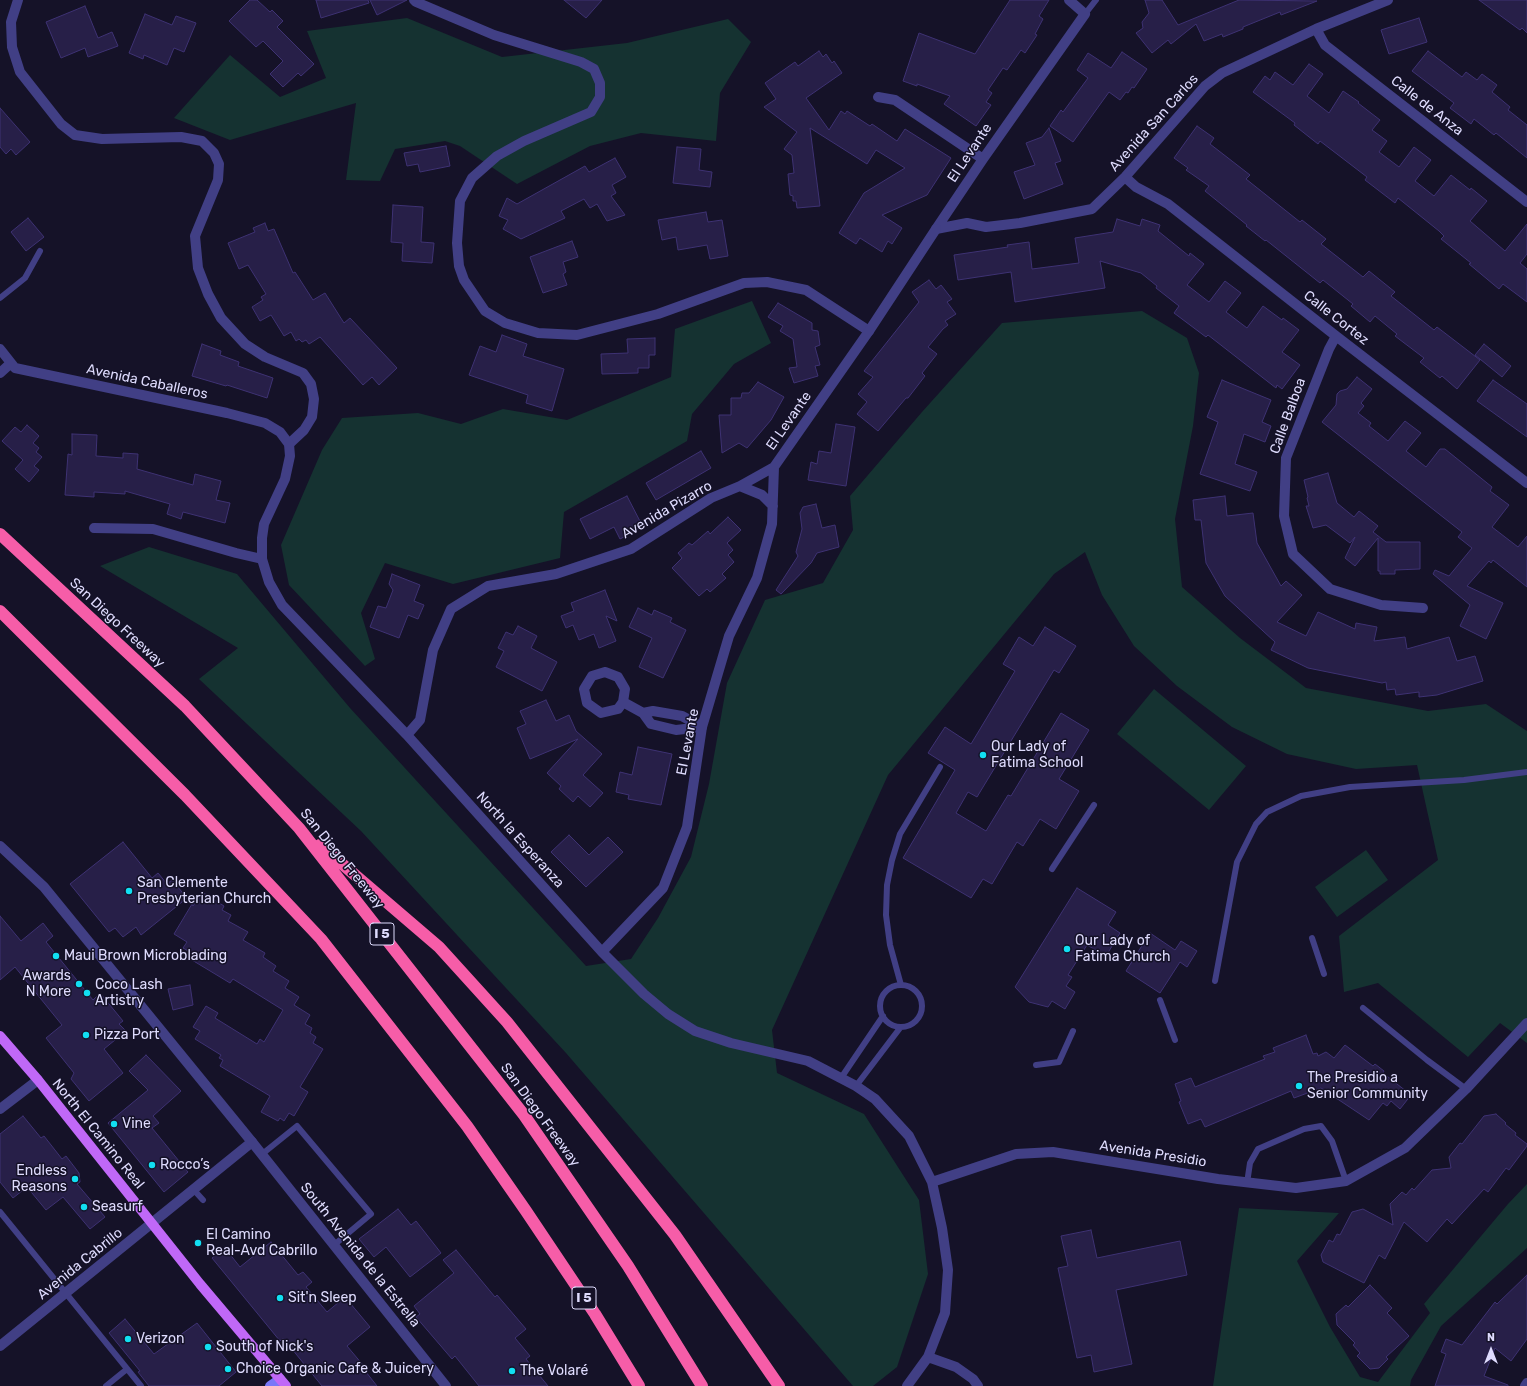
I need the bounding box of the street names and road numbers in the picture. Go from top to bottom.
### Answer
street label: Avenida San Carlos [1106,71,1202,175]
street label: Calle de Anza [1387,72,1467,140]
street label: El Levante [944,120,996,186]
street label: Calle Cortez [1300,287,1372,349]
street label: Avenida Caballeros [85,361,209,403]
street label: Calle Balboa [1266,376,1310,456]
street label: El Levante [763,389,815,453]
street label: Avenida Pizarro [619,477,715,543]
street label: San Diego Freeway [66,575,168,671]
street label: El Levante [673,707,703,777]
street label: North la Esperanza [473,789,567,891]
street label: San Diego Freeway [296,806,388,912]
road number: I 5 [370,923,394,945]
street label: San Diego Freeway [497,1060,583,1170]
street label: North El Camino Real [48,1076,148,1192]
street label: Avenida Presidio [1098,1137,1208,1171]
street label: South Avenida de la Estrella [297,1179,423,1331]
street label: Avenida Cabrillo [34,1225,126,1303]
road number: I 5 [572,1287,596,1309]

